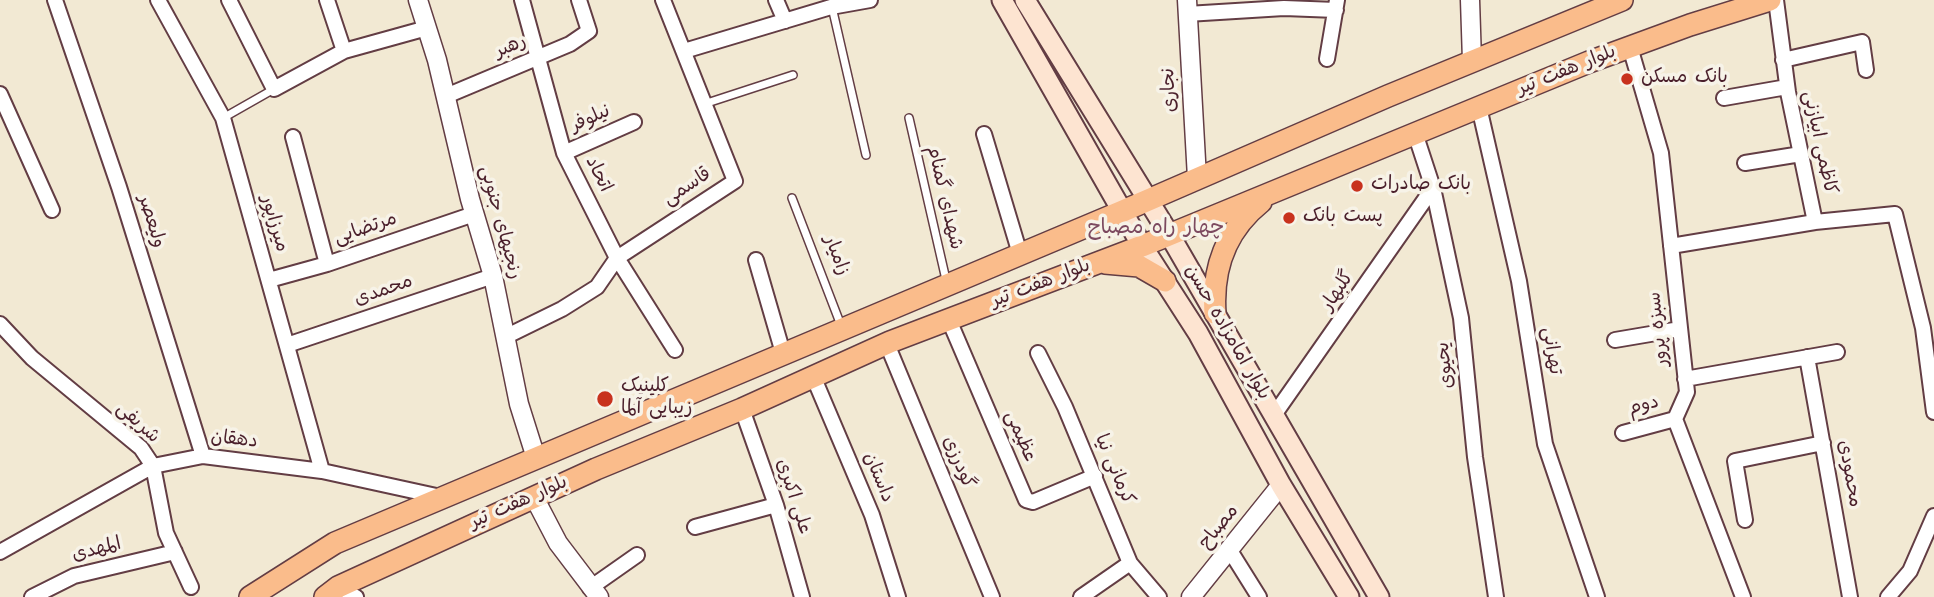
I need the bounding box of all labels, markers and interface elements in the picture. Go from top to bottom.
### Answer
street label: رهبر [492,31,530,65]
street label: بلوار هفت تیر [1514,42,1620,102]
street label: نجاری [1158,67,1184,113]
place label: بانک مسکن [1641,68,1728,90]
marker: بانک مسکن [1619,71,1635,87]
street label: کاظمی ابیازنی [1796,89,1840,197]
street label: نیلوفر [568,101,614,139]
street label: شهدای گمنام [920,144,966,252]
street label: اتحاد [579,153,615,197]
street label: رنجیهای جنوبی [473,164,525,282]
street label: قاسمی [660,164,716,212]
place label: بانک صادرات [1371,175,1471,197]
marker: بانک صادرات [1349,178,1365,194]
street label: ولیعصر [131,193,169,251]
street label: میرزاپور [254,193,292,255]
place label: پست بانک [1303,207,1383,229]
street label: مرتضایی [332,209,400,251]
marker: پست بانک [1281,210,1297,226]
district label: چهار راه مصباح [1088,216,1224,242]
street label: زامیار [817,233,853,279]
street label: بلوار هفت تیر [988,256,1094,314]
street label: بلوار امامزاده حسن [1178,261,1274,405]
street label: گلبهار [1317,268,1361,316]
street label: محمدی [352,271,416,313]
street label: سبزه پرور [1645,291,1675,367]
street label: تهرانی [1535,326,1565,376]
street label: یحیوی [1433,341,1461,389]
place label: کلینیک زیبایی آلما [621,377,692,421]
marker: کلینیک زیبایی آلما [595,389,615,409]
street label: دوم [1626,392,1662,422]
street label: شریفی [110,399,164,449]
street label: عظیمی [998,408,1040,466]
street label: دهقان [209,427,259,455]
street label: کرمانی نیا [1088,431,1138,509]
street label: گودرزی [936,433,978,493]
street label: محمودی [1831,439,1865,509]
street label: داستان [856,450,898,506]
street label: علی اکبری [769,456,815,538]
street label: بلوار هفت تیر [466,472,572,536]
street label: مصباح [1195,501,1245,555]
street label: المهدی [70,534,124,568]

